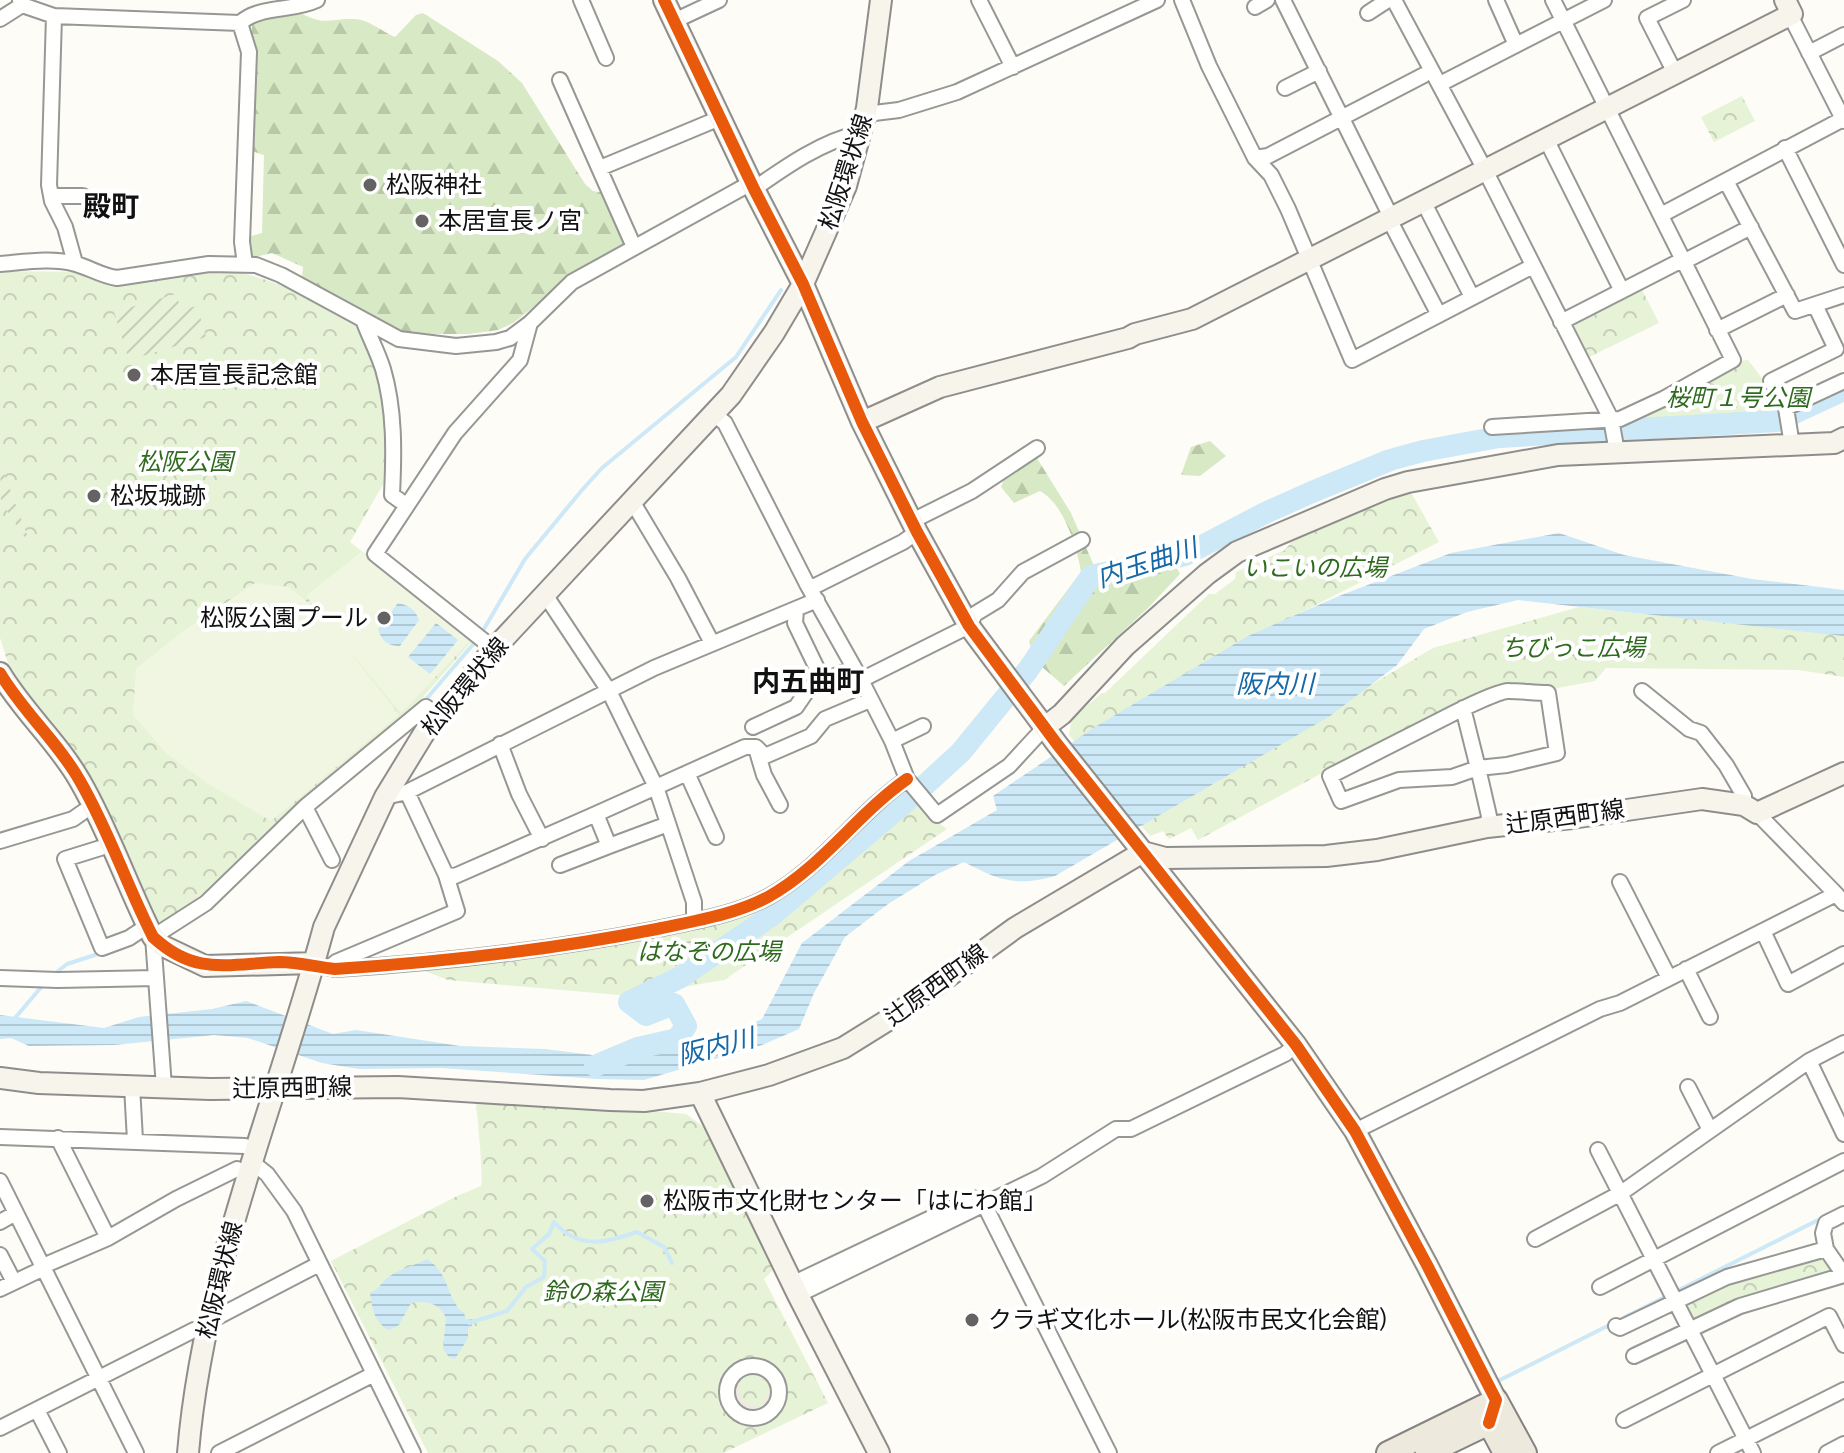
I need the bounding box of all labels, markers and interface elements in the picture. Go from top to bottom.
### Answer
street label: 松阪環状線 [814,111,878,233]
place label: 松阪神社 [386,171,482,199]
marker: 松阪神社 [361,176,379,194]
district label: 殿町 [83,190,139,223]
place label: 本居宣長ノ宮 [438,207,582,235]
marker: 本居宣長ノ宮 [413,212,431,230]
place label: 本居宣長記念館 [150,361,318,389]
marker: 本居宣長記念館 [125,366,143,384]
park label: 桜町１号公園 [1666,384,1813,412]
park label: 松阪公園 [137,448,236,476]
place label: 松坂城跡 [110,482,206,510]
marker: 松坂城跡 [85,487,103,505]
water label: 内玉曲川 [1093,531,1204,594]
park label: いこいの広場 [1243,554,1390,582]
place label: 松阪公園プール [200,604,368,632]
marker: 松阪公園プール [375,609,393,627]
street label: 松阪環状線 [416,632,514,742]
park label: ちびっこ広場 [1501,634,1648,662]
district label: 内五曲町 [752,665,864,698]
water label: 阪内川 [1236,669,1317,700]
street label: 辻原西町線 [1504,795,1626,839]
park label: はなぞの広場 [637,938,784,966]
street label: 辻原西町線 [879,938,993,1032]
water label: 阪内川 [674,1022,760,1071]
street label: 辻原西町線 [232,1073,352,1103]
place label: 松阪市文化財センター「はにわ館」 [663,1187,1047,1215]
marker: 松阪市文化財センター「はにわ館」 [638,1192,656,1210]
street label: 松阪環状線 [192,1218,248,1342]
park label: 鈴の森公園 [543,1278,666,1306]
place label: クラギ文化ホール(松阪市民文化会館) [988,1306,1387,1334]
marker: クラギ文化ホール(松阪市民文化会館) [963,1311,981,1329]

